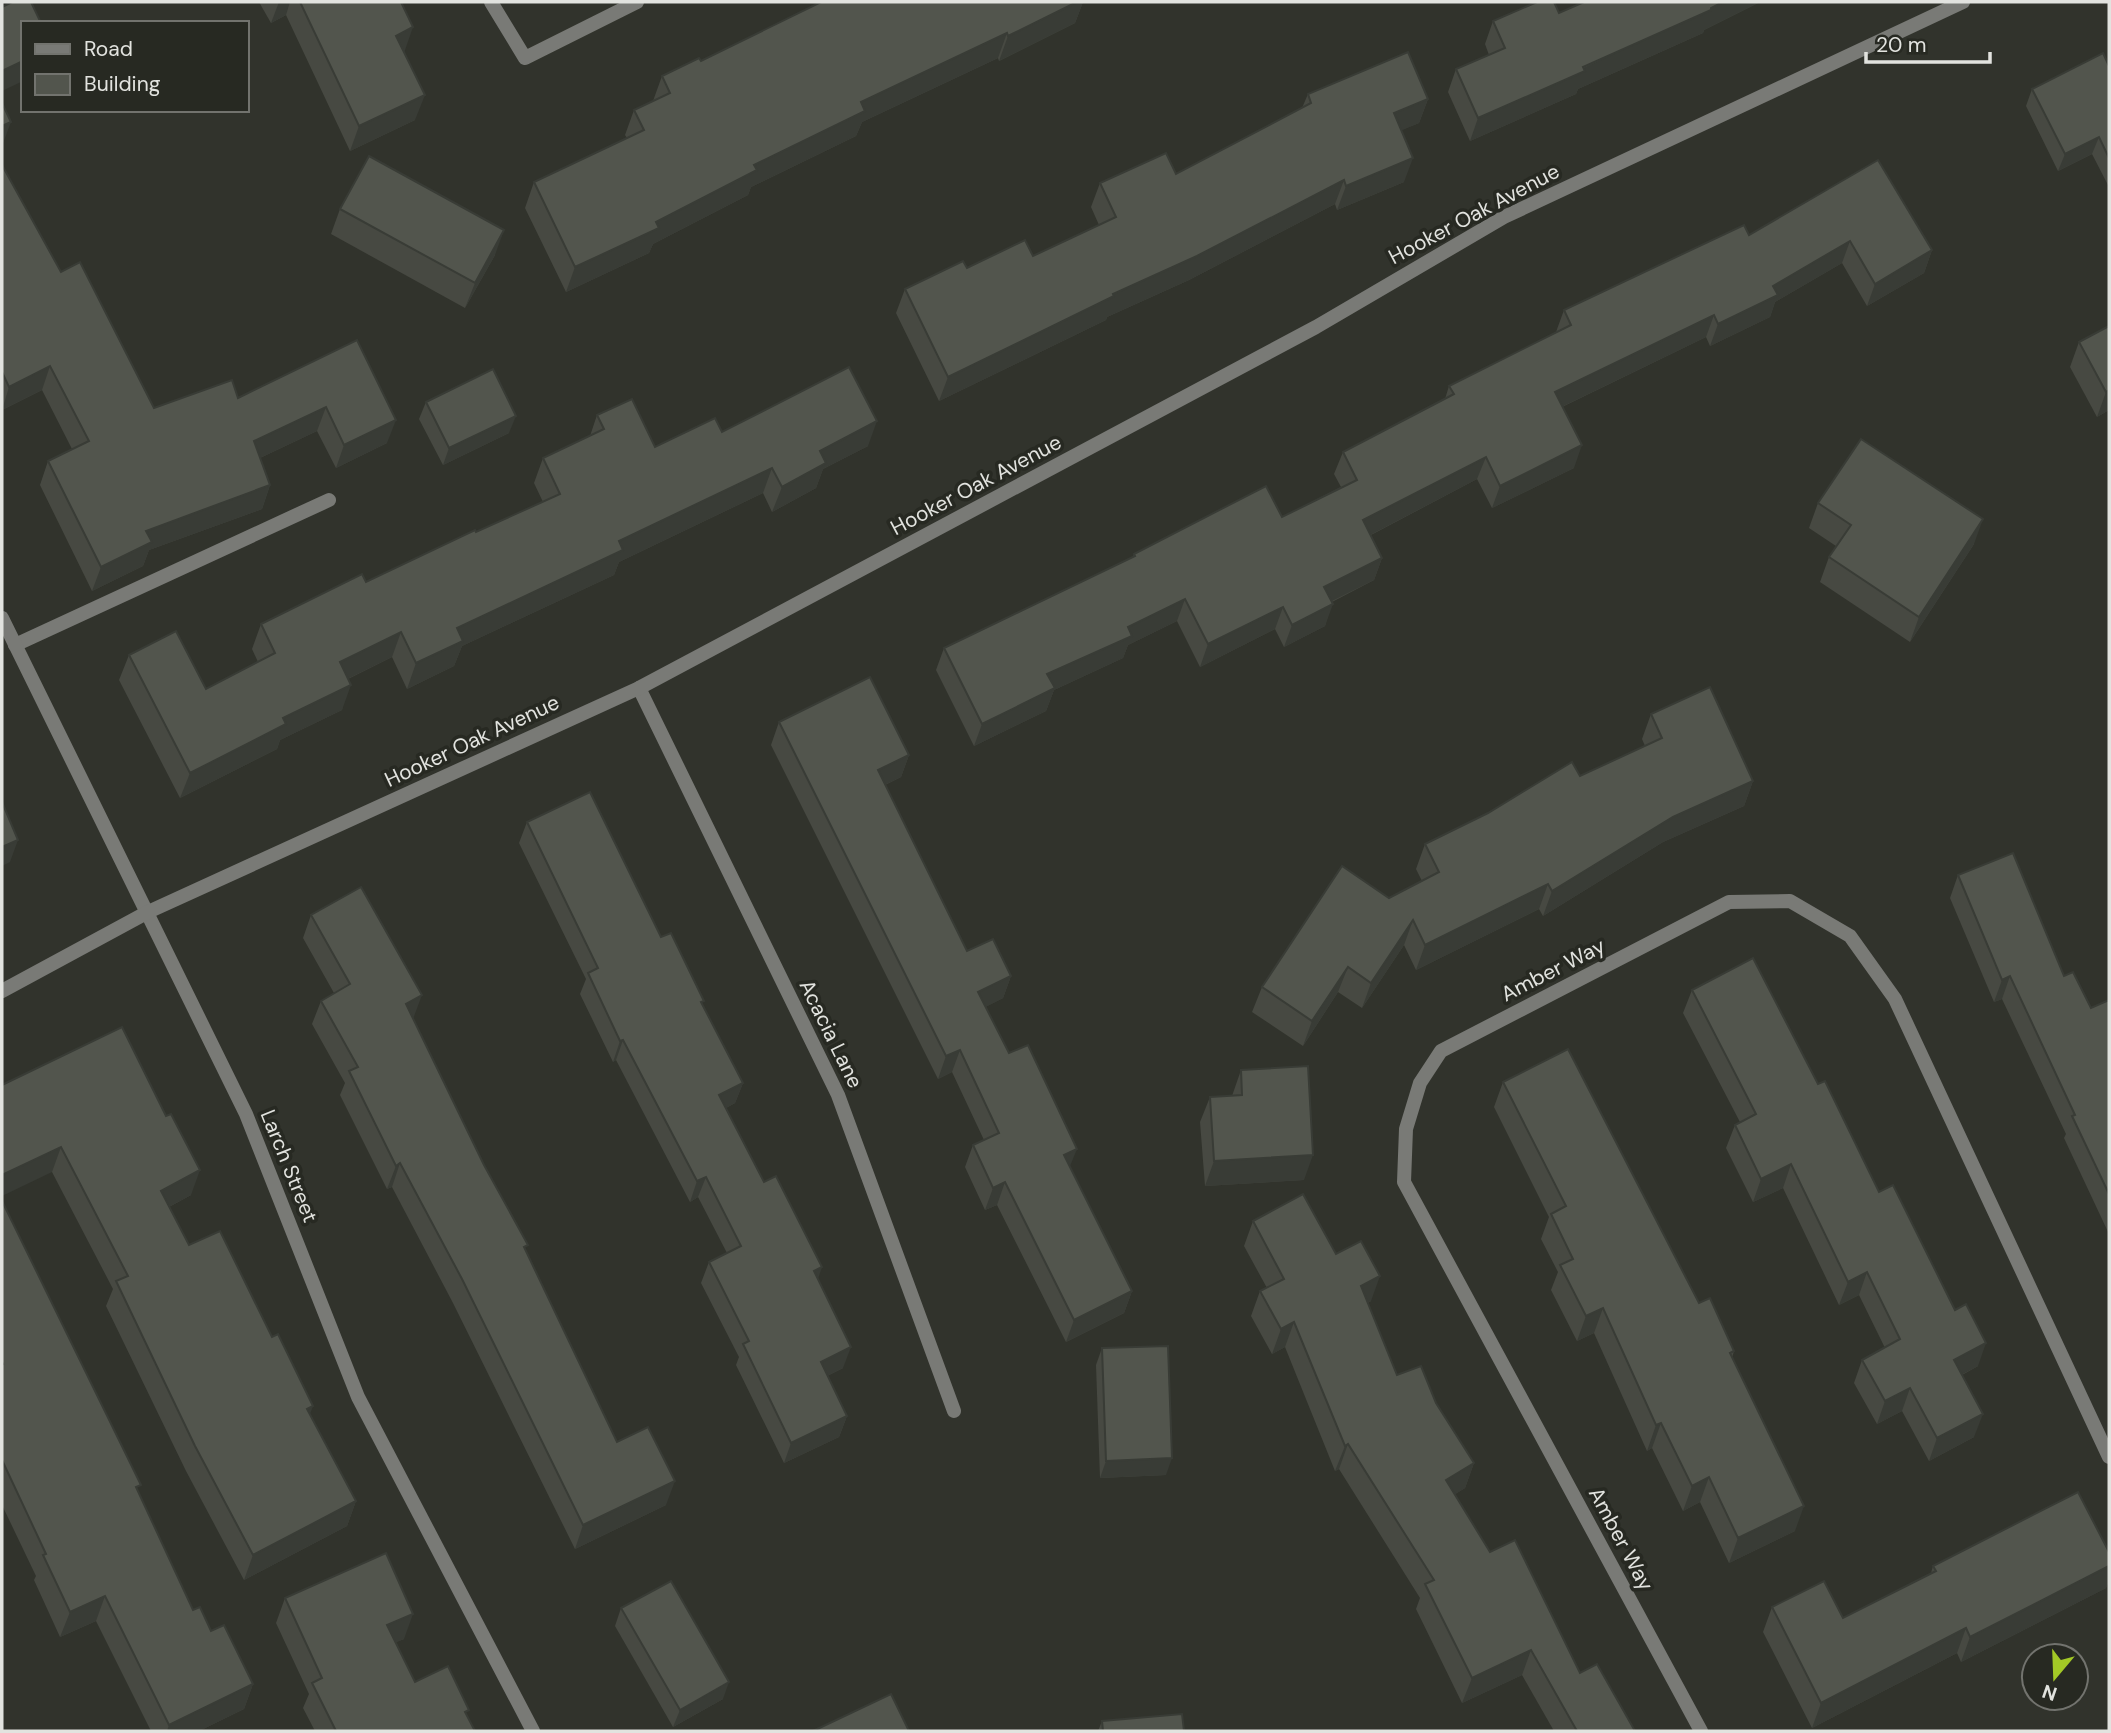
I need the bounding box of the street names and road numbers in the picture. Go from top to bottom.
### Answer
street label: Hooker Oak Avenue [1384,157,1564,271]
street label: Hooker Oak Avenue [886,428,1066,542]
street label: Hooker Oak Avenue [380,688,564,794]
street label: Amber Way [1496,932,1610,1008]
street label: Acacia Lane [793,975,869,1093]
street label: Larch Street [254,1106,324,1226]
street label: Amber Way [1582,1482,1660,1596]

